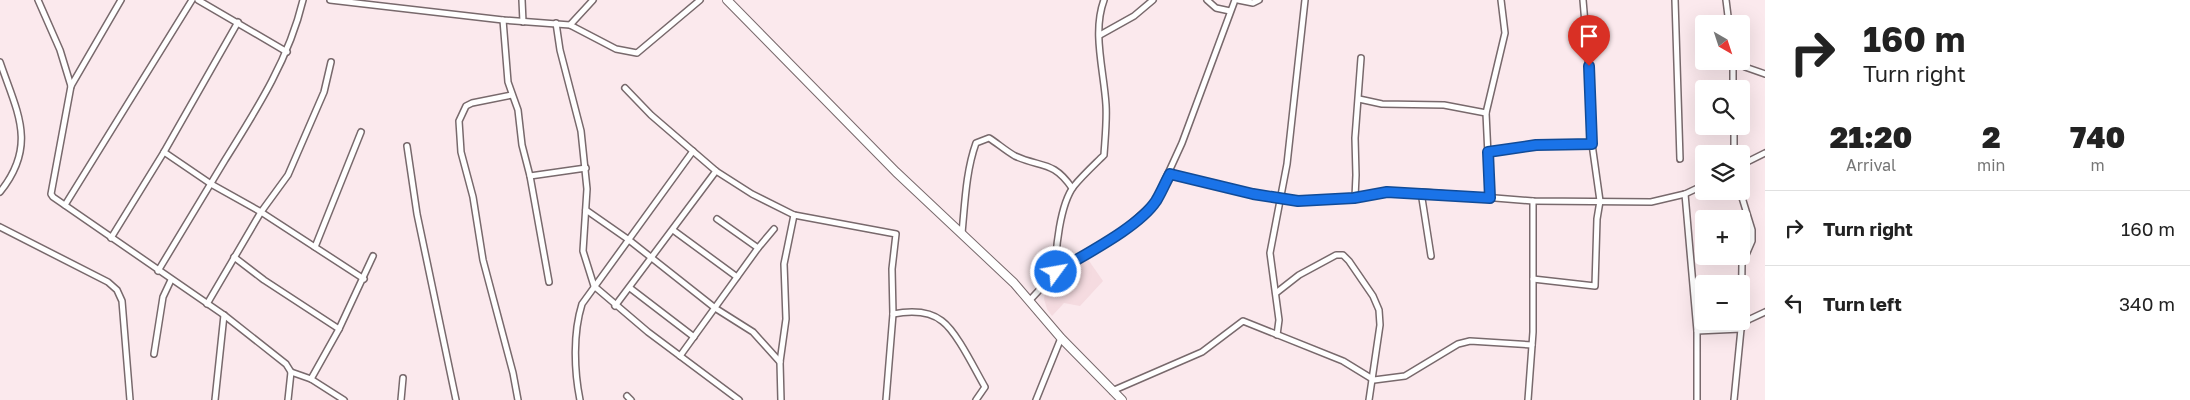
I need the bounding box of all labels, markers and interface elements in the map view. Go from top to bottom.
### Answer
pin [1568,15,1610,66]
north arrow [1695,15,1750,70]
map controls [1695,15,1750,330]
text: 160 m [1863,18,1965,60]
icon: right [1780,20,1845,85]
icon: arrive [1575,22,1603,50]
text: Turn right [1863,60,1966,87]
button: search [1695,80,1750,135]
text: 21:20 [1830,119,1912,155]
text: 2 [1982,119,2001,155]
text: 740 [2070,119,2125,155]
button: layers [1695,145,1750,200]
text: Arrival [1846,155,1896,175]
text: min [1977,155,2005,175]
text: m [2091,155,2105,175]
button: + [1695,210,1750,265]
icon: right [1780,214,1808,242]
text: Turn right [1823,217,1913,240]
text: 160 m [2121,217,2175,240]
position arrow [1029,245,1081,297]
button: − [1695,275,1750,330]
icon: left [1780,289,1808,317]
text: Turn left [1823,292,1902,315]
text: 340 m [2119,292,2175,315]

